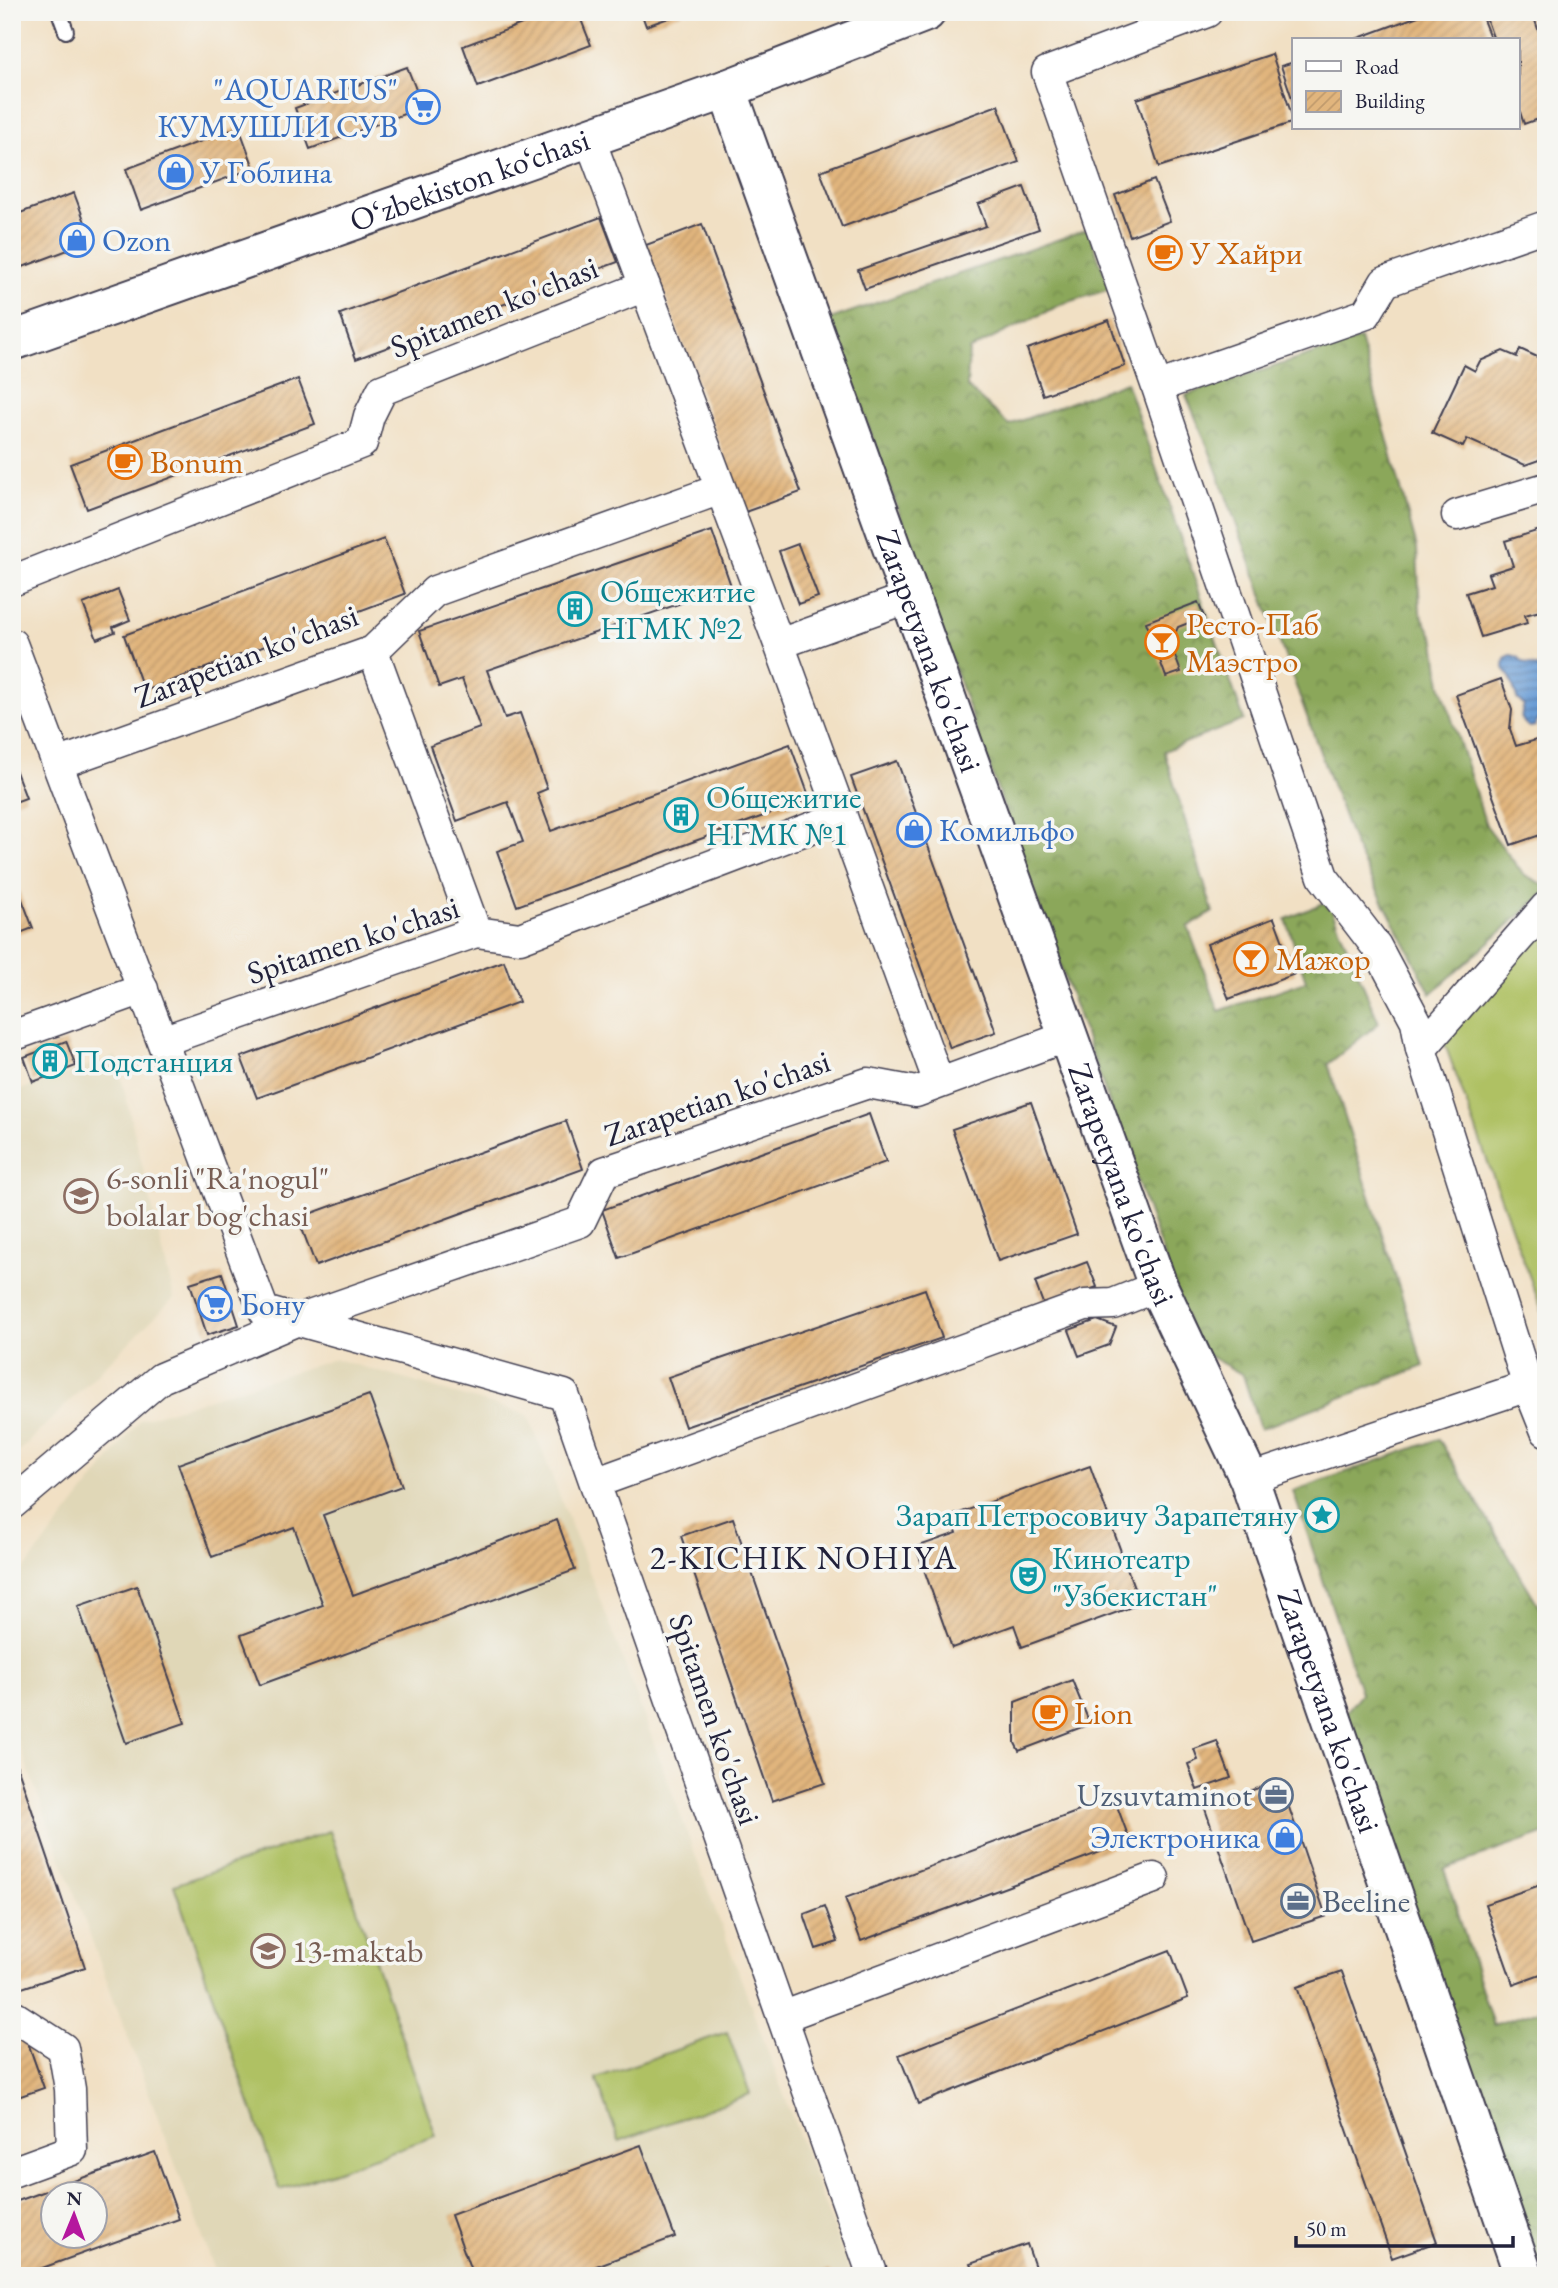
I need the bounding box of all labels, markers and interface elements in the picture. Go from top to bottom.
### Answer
legend [1292,38,1520,130]
text: Road [1355,53,1399,80]
place label: "AQUARIUS" КУМУШЛИ СУВ [157,68,398,147]
text: Building [1355,87,1425,114]
supermarket icon: "AQUARIUS" КУМУШЛИ СУВ [404,88,442,126]
street label: O‘zbekiston ko‘chasi [344,118,595,241]
place label: У Гоблина [199,151,333,193]
shop icon: У Гоблина [157,153,195,191]
place label: Ozon [102,219,171,261]
shop icon: Ozon [58,221,96,259]
place label: У Хайри [1189,232,1303,274]
cafe icon: У Хайри [1146,234,1184,272]
street label: Spitamen ko'chasi [384,246,604,368]
place label: Bonum [150,441,243,483]
cafe icon: Bonum [106,443,144,481]
street label: Zarapetyana ko'chasi [866,524,992,778]
place label: Общежитие НГМК №2 [600,570,756,649]
building icon: Общежитие НГМК №2 [556,590,594,628]
street label: Zarapetian ko'chasi [128,594,364,718]
place label: Ресто-Паб Маэстро [1186,603,1319,682]
bar icon: Ресто-Паб Маэстро [1143,623,1181,661]
place label: Общежитие НГМК №1 [706,776,862,855]
building icon: Общежитие НГМК №1 [662,796,700,834]
place label: Комильфо [939,809,1075,851]
shop icon: Комильфо [895,811,933,849]
street label: Spitamen ko'chasi [242,886,464,994]
place label: Мажор [1276,938,1371,980]
bar icon: Мажор [1232,940,1270,978]
place label: Подстанция [74,1040,233,1082]
street label: Zarapetian ko'chasi [598,1040,836,1156]
building icon: Подстанция [31,1042,69,1080]
street label: Zarapetyana ko'chasi [1058,1057,1185,1312]
place label: 6-sonli "Ra'nogul" bolalar bog'chasi [106,1157,329,1236]
school or university icon: 6-sonli "Ra'nogul" bolalar bog'chasi [62,1177,100,1215]
place label: Бону [240,1283,306,1325]
supermarket icon: Бону [196,1285,234,1323]
place label: Зарап Петросовичу Зарапетяну [896,1494,1299,1536]
place icon: Зарап Петросовичу Зарапетяну [1303,1496,1341,1534]
district label: 2-KICHIK NOHIYA [650,1536,958,1579]
place label: Кинотеатр "Узбекистан" [1052,1537,1218,1616]
theatre icon: Кинотеатр "Узбекистан" [1009,1557,1047,1595]
street label: Zarapetyana ko'chasi [1268,1584,1391,1838]
street label: Spitamen ko'chasi [659,1608,771,1830]
place label: Lion [1074,1692,1133,1734]
cafe icon: Lion [1031,1694,1069,1732]
place label: Uzsuvtaminot [1077,1774,1252,1816]
office icon: Uzsuvtaminot [1257,1776,1295,1814]
place label: Электроника [1090,1816,1260,1858]
shop icon: Электроника [1266,1818,1304,1856]
place label: Beeline [1322,1880,1410,1922]
office icon: Beeline [1279,1882,1317,1920]
place label: 13-maktab [292,1930,423,1972]
school or university icon: 13-maktab [249,1932,287,1970]
north arrow [38,2180,108,2250]
text: N [66,2186,83,2211]
scale bar [1296,2204,1512,2248]
text: 50 m [1306,2215,1347,2242]

